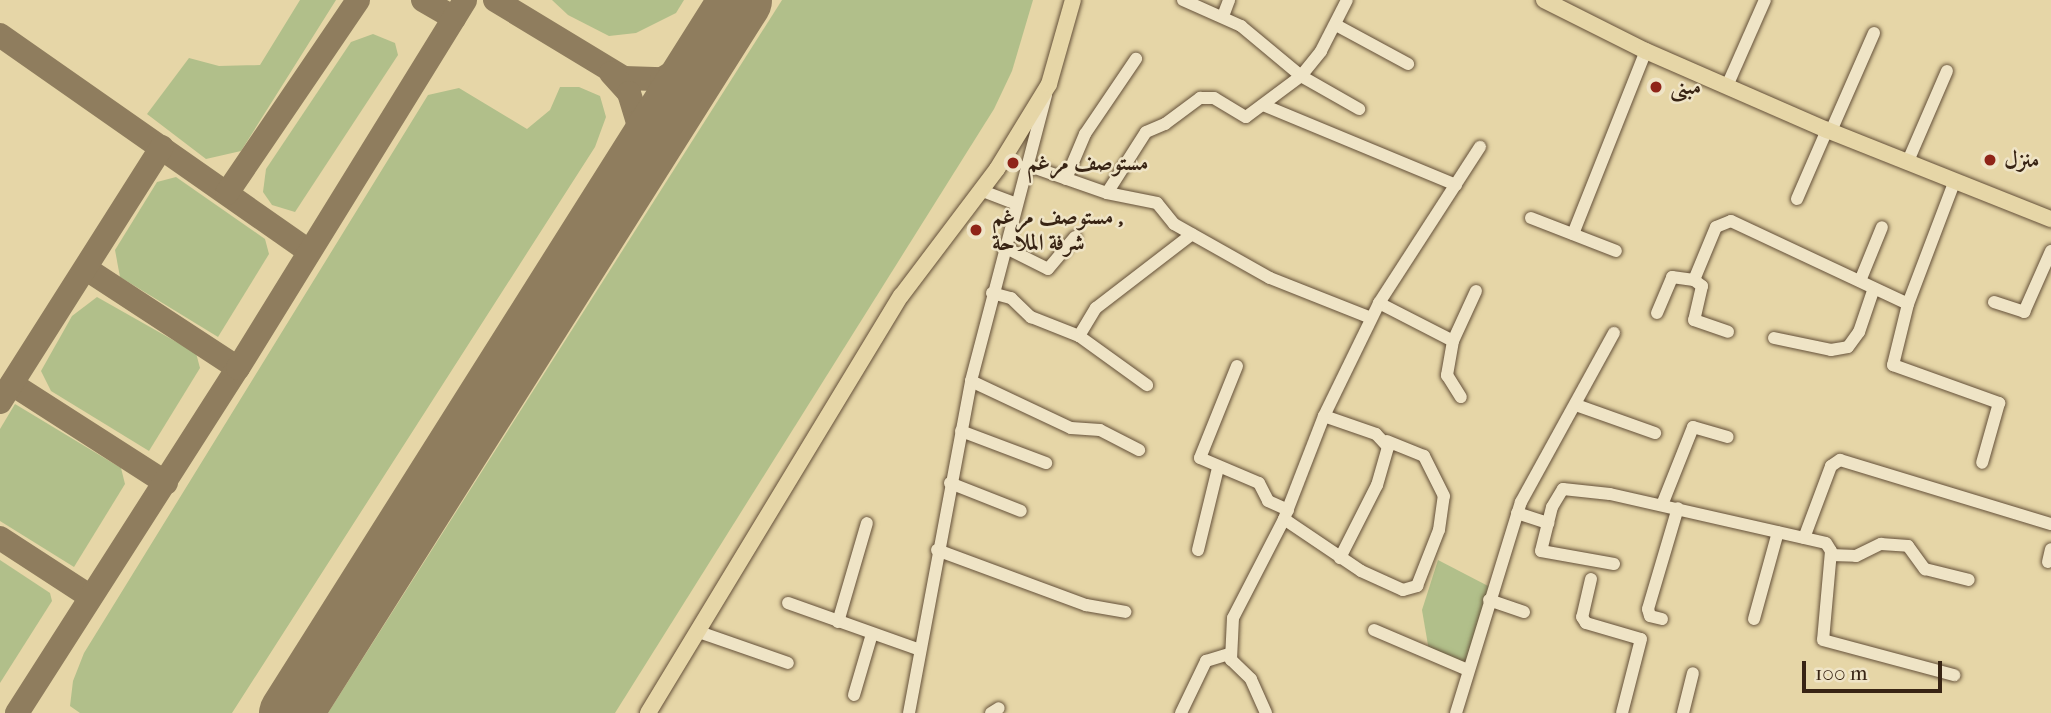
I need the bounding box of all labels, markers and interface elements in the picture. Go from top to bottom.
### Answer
place label: مبنى [1670,73,1701,101]
marker: مبنى [1648,79,1664,95]
place label: منزل [2004,146,2039,174]
place label: مستوصف مرغم [1027,149,1148,177]
marker: منزل [1982,152,1998,168]
marker: مستوصف مرغم [1005,155,1021,171]
place label: مستوصف مرغم , شرفة الملاحة [992,203,1123,257]
marker: مستوصف مرغم , شرفة الملاحة [966,220,986,240]
scale bar [1806,646,1946,690]
text: 100 m [1815,661,1868,685]

